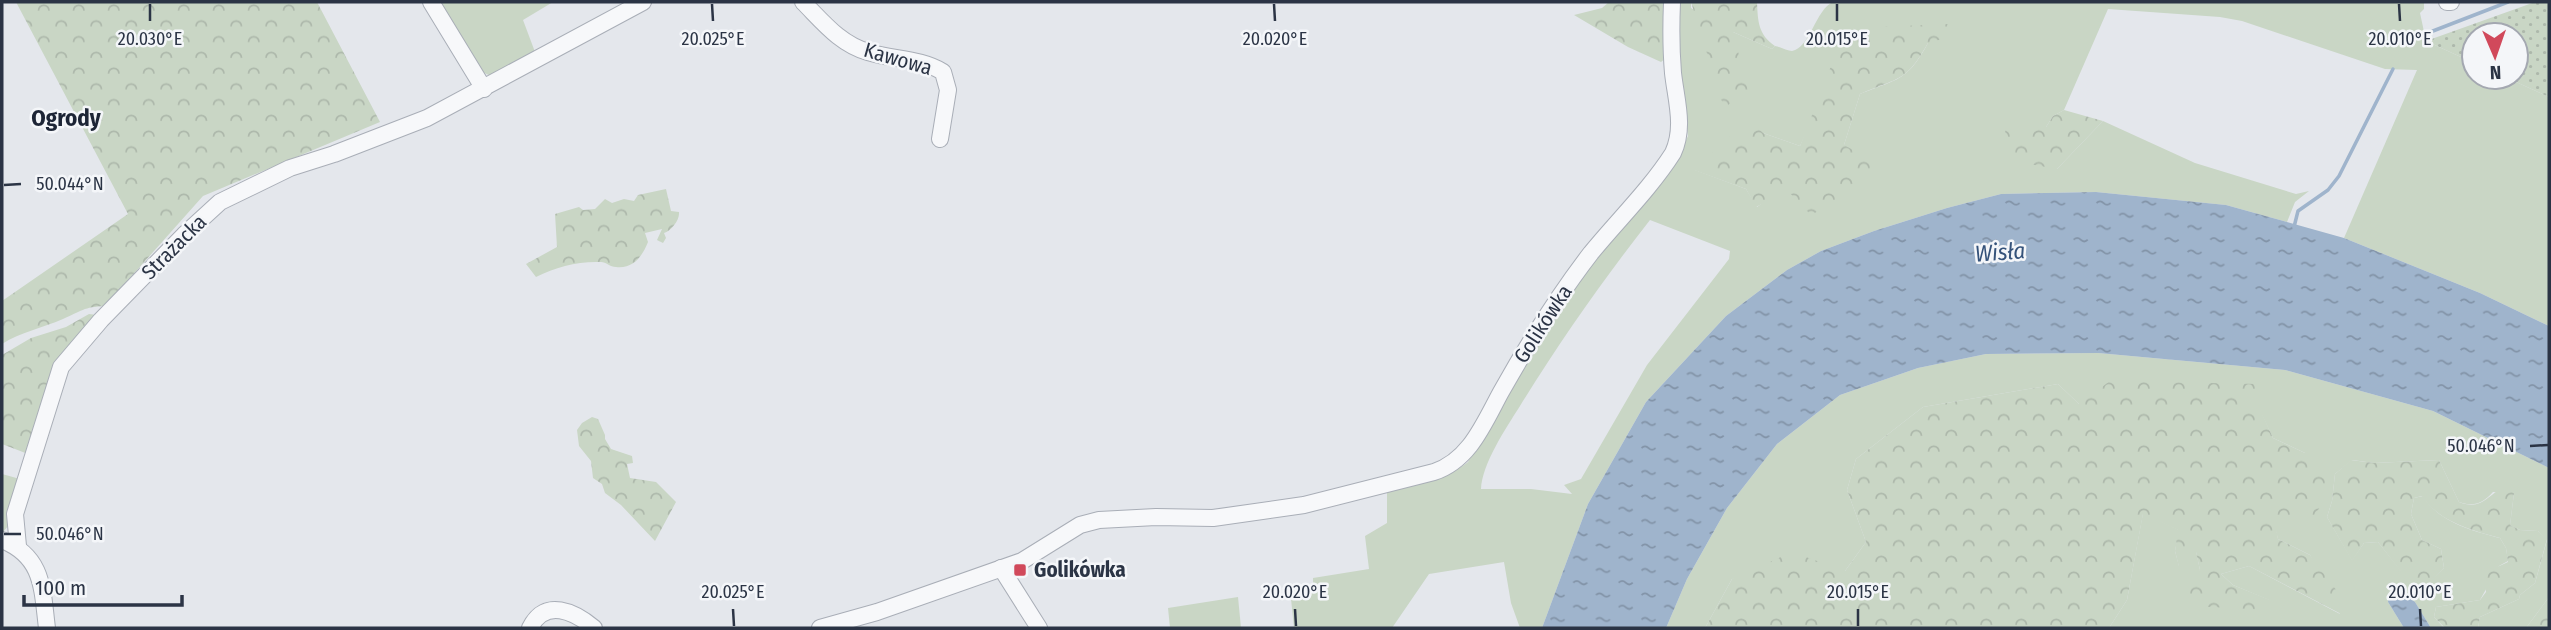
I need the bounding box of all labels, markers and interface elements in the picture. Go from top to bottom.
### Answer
north arrow [2460,21,2530,91]
text: 20.030°E [118,28,182,50]
text: 20.025°E [682,28,745,50]
text: 20.020°E [1243,28,1307,50]
text: 20.015°E [1806,28,1868,50]
text: 20.010°E [2368,28,2432,50]
street label: Kawowa [861,37,935,81]
text: N [2489,61,2502,84]
district label: Ogrody [31,104,102,132]
text: 50.044°N [36,173,104,195]
street label: Strażacka [136,209,212,285]
water label: Wisła [1974,236,2026,268]
street label: Golikówka [1508,280,1578,368]
text: 50.046°N [2447,435,2515,457]
text: 50.046°N [36,523,104,545]
place label: Golikówka [1034,557,1126,583]
marker: Golikówka [1012,562,1028,578]
scale bar [24,564,182,608]
text: 100 m [35,575,86,601]
text: 20.025°E [702,581,765,603]
text: 20.020°E [1263,581,1327,603]
text: 20.015°E [1827,581,1889,603]
text: 20.010°E [2388,581,2452,603]

